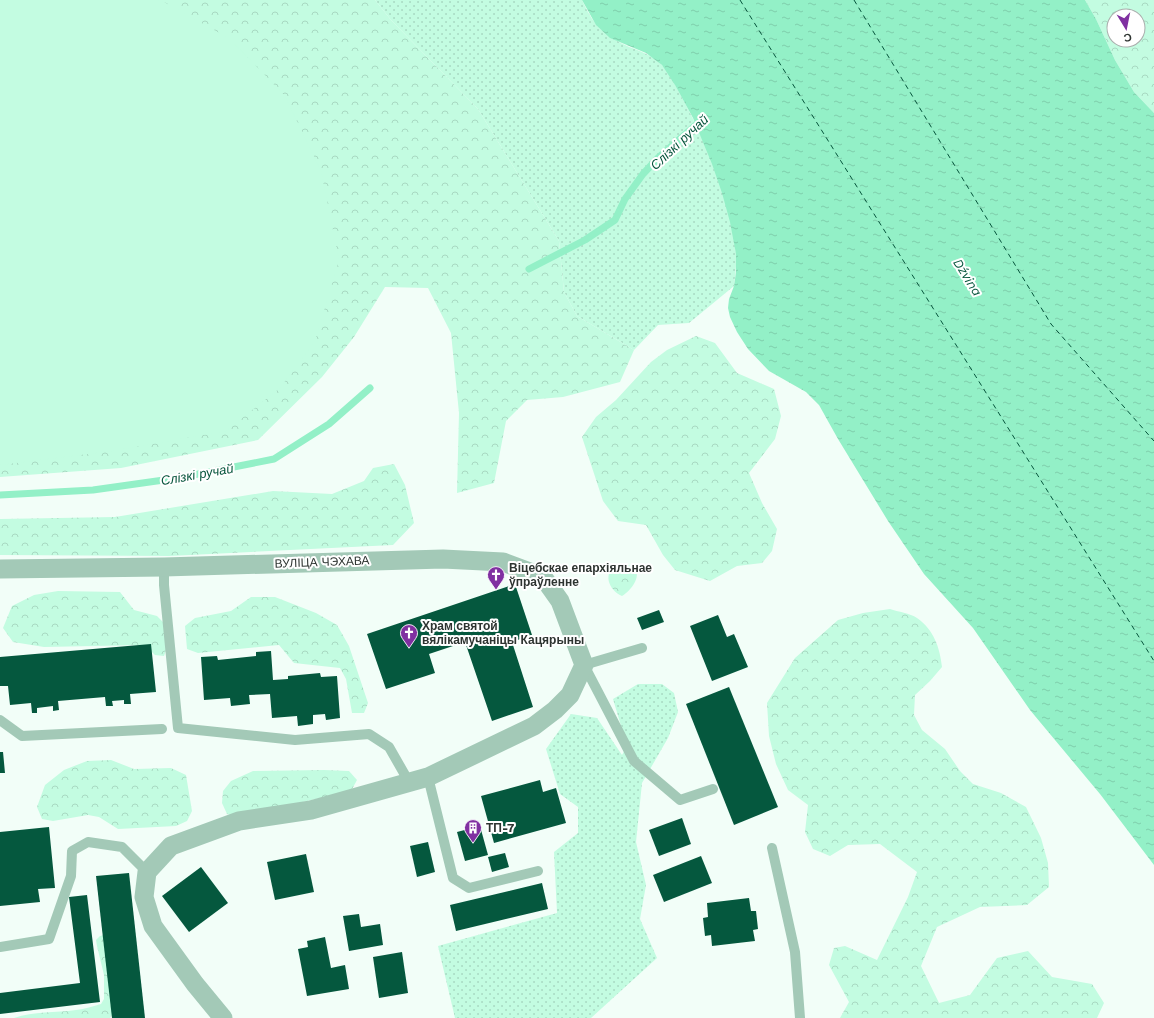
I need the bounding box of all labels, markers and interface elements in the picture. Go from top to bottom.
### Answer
north arrow [1106,8,1146,48]
text: С [1123,30,1133,44]
water label: Слізкі ручай [647,112,711,173]
water label: Dźvina [950,256,985,299]
water label: Слізкі ручай [160,461,235,488]
street label: ВУЛІЦА ЧЭХАВА [274,553,370,571]
place label: Віцебскае епархіяльнае ўпраўленне [509,561,652,589]
church icon: Віцебскае епархіяльнае ўпраўленне [486,565,506,590]
place label: Храм святой вялікамучаніцы Кацярыны [422,619,584,647]
church icon: Храм святой вялікамучаніцы Кацярыны [399,623,419,648]
building icon: ТП-7 [463,818,483,843]
place label: ТП-7 [486,821,514,835]

